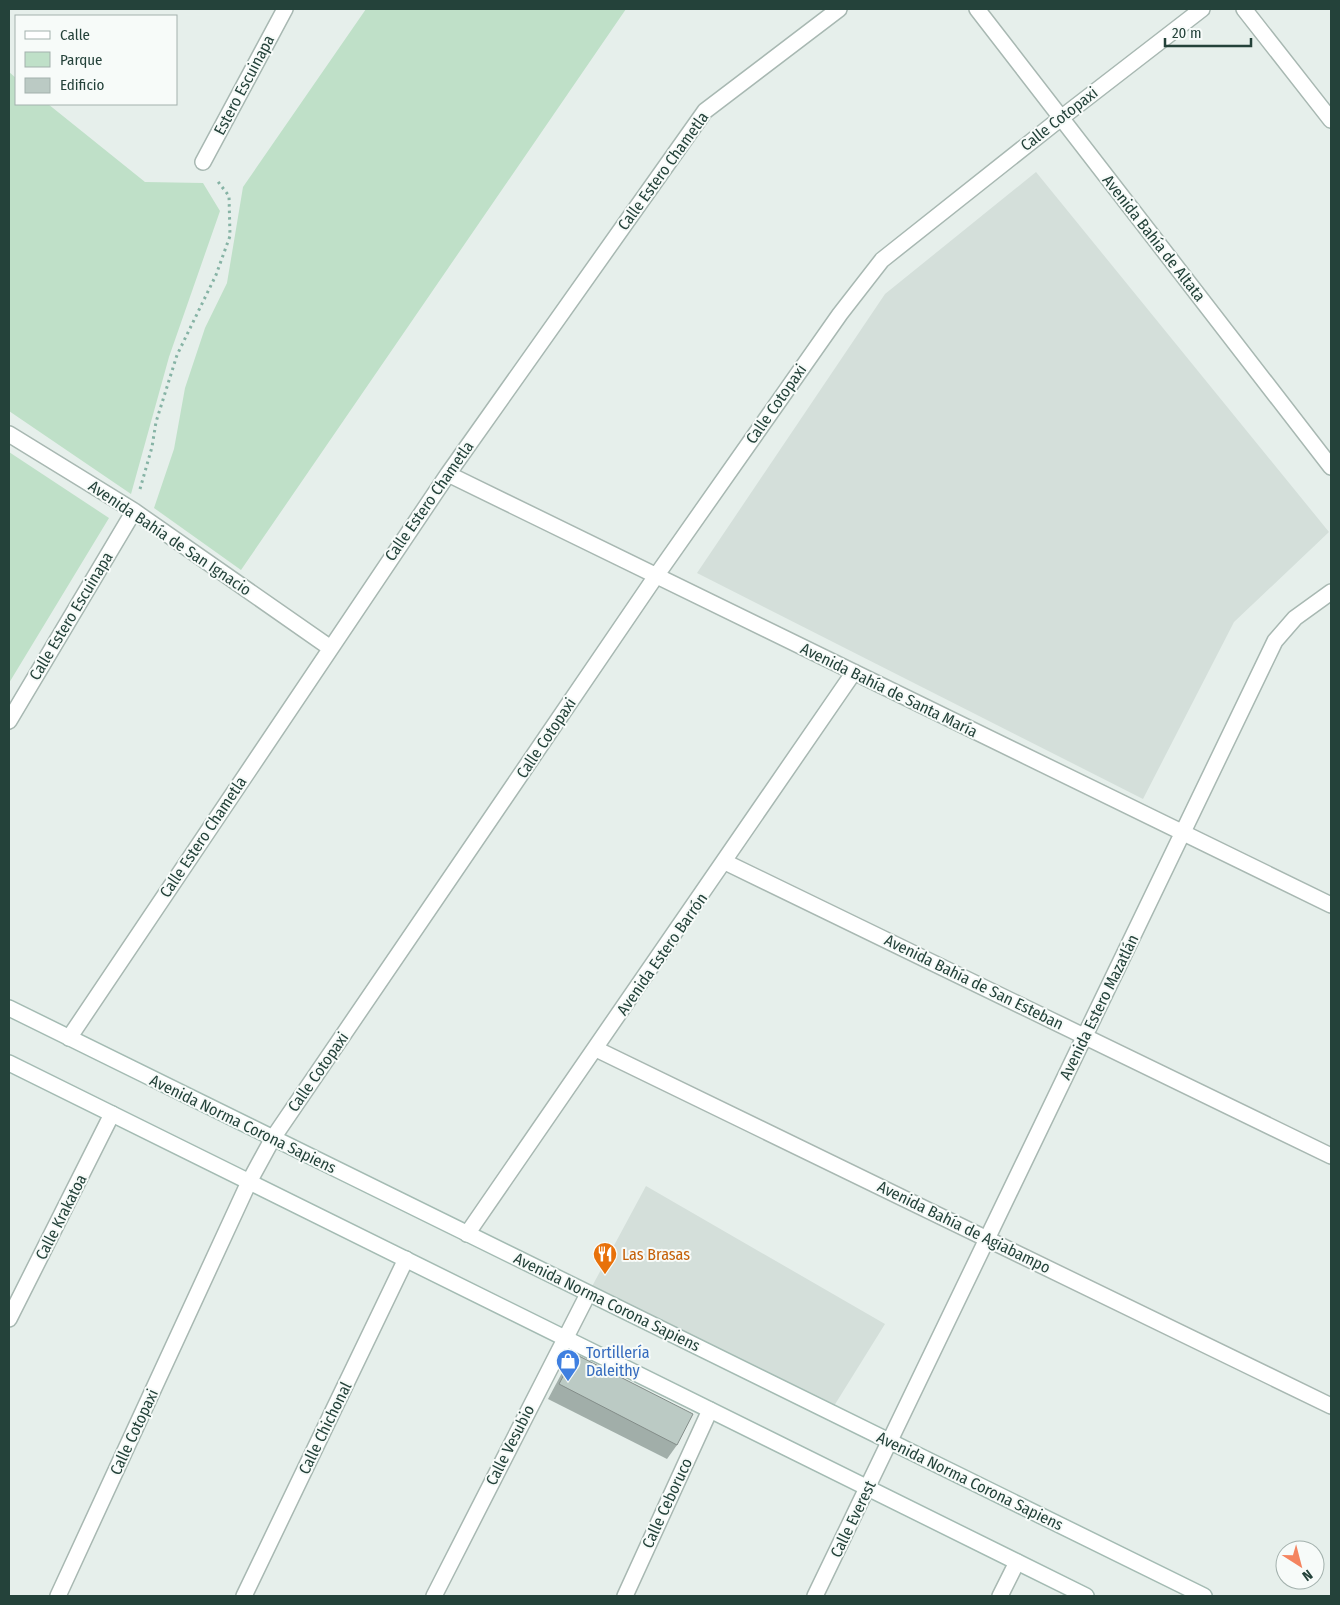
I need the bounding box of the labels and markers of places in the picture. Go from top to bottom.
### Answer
restaurant icon: Las Brasas [592,1241,618,1275]
place label: Las Brasas [622,1245,690,1264]
place label: Tortillería Daleithy [586,1343,650,1380]
shop icon: Tortillería Daleithy [555,1348,581,1382]

